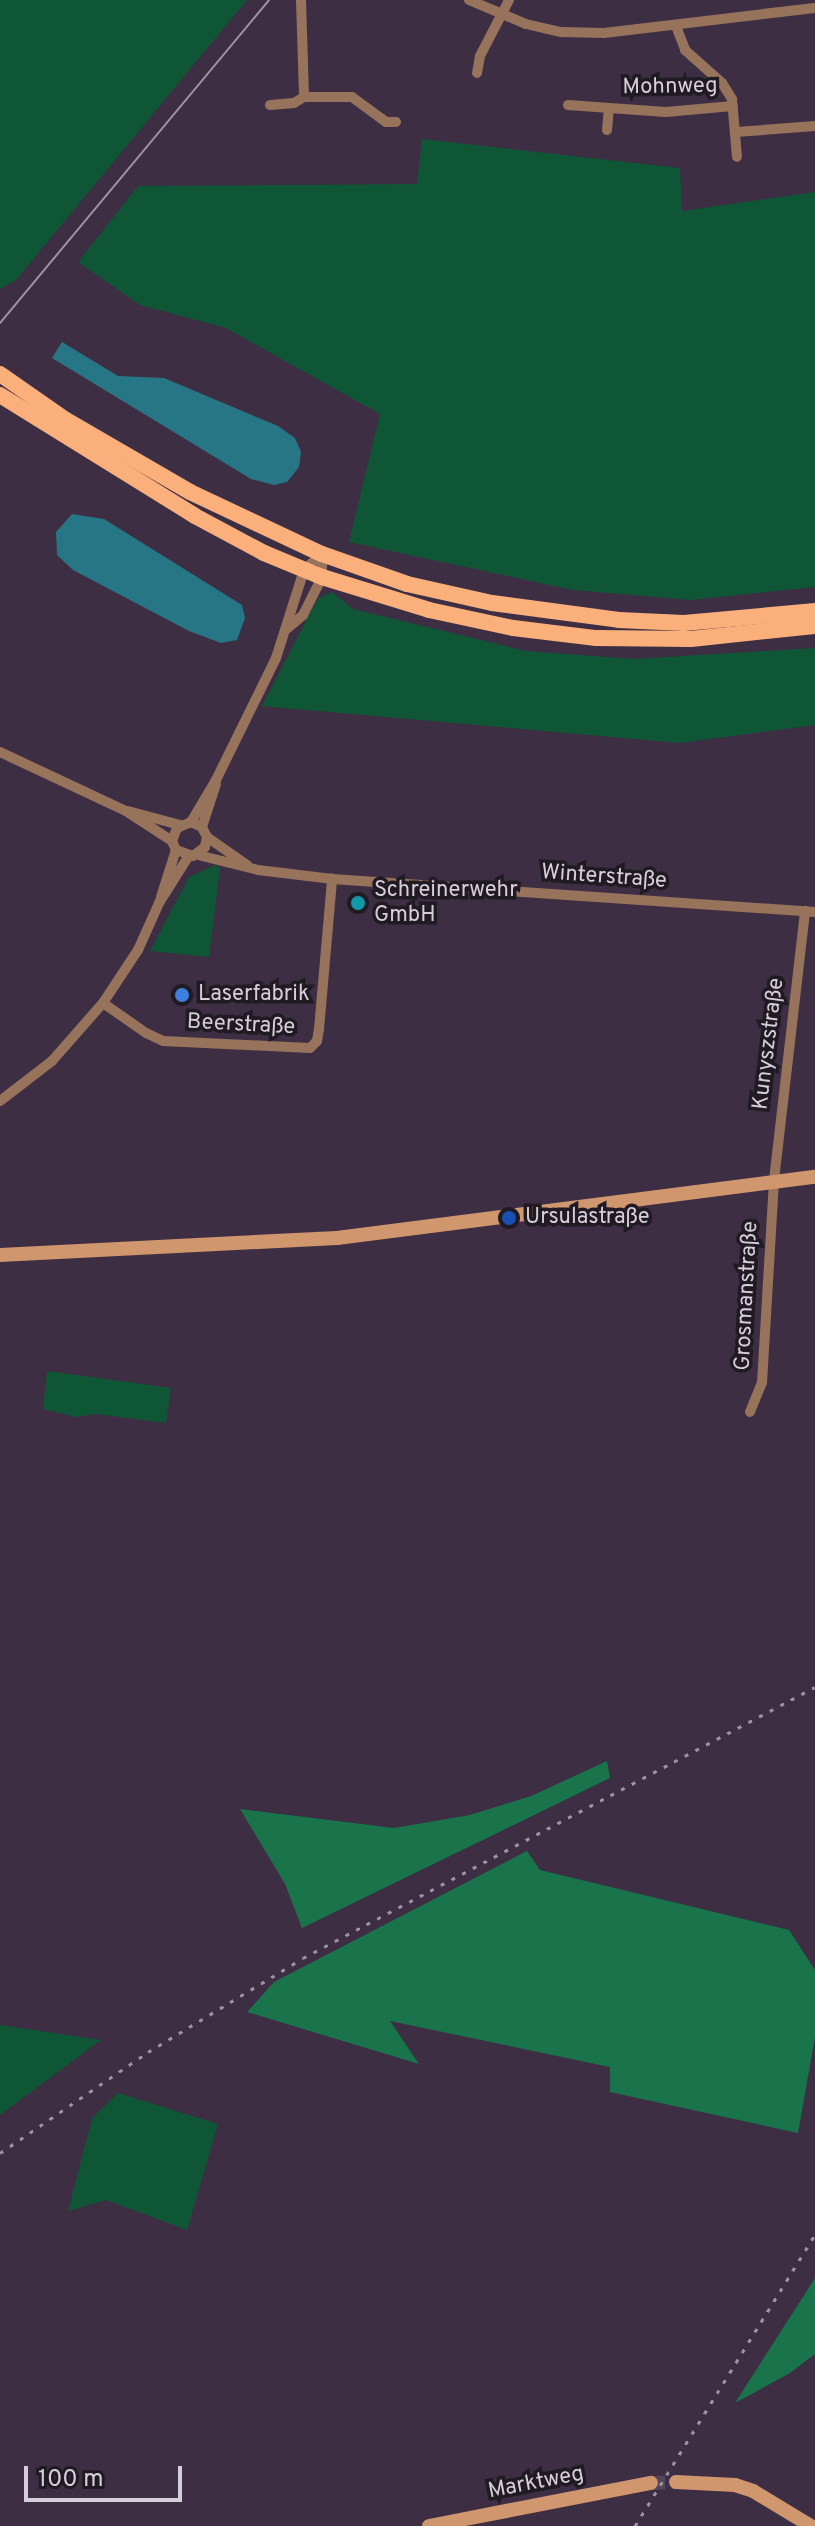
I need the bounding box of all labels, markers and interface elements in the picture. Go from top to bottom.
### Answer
street label: Mohnweg [622,73,718,101]
street label: Winterstraße [540,859,668,895]
place label: Schreinerwehr GmbH [374,877,518,928]
marker: Schreinerwehr GmbH [349,894,367,912]
street label: Kunyszstraße [748,977,790,1111]
place label: Laserfabrik [198,982,310,1008]
marker: Laserfabrik [173,986,191,1004]
street label: Beerstraße [186,1009,296,1041]
place label: Ursulastraße [525,1205,650,1231]
marker: Ursulastraße [500,1209,518,1227]
street label: Grosmanstraße [730,1221,764,1371]
scale bar [28,2450,186,2500]
street label: Marktweg [486,2461,586,2505]
text: 100 m [38,2465,104,2495]

